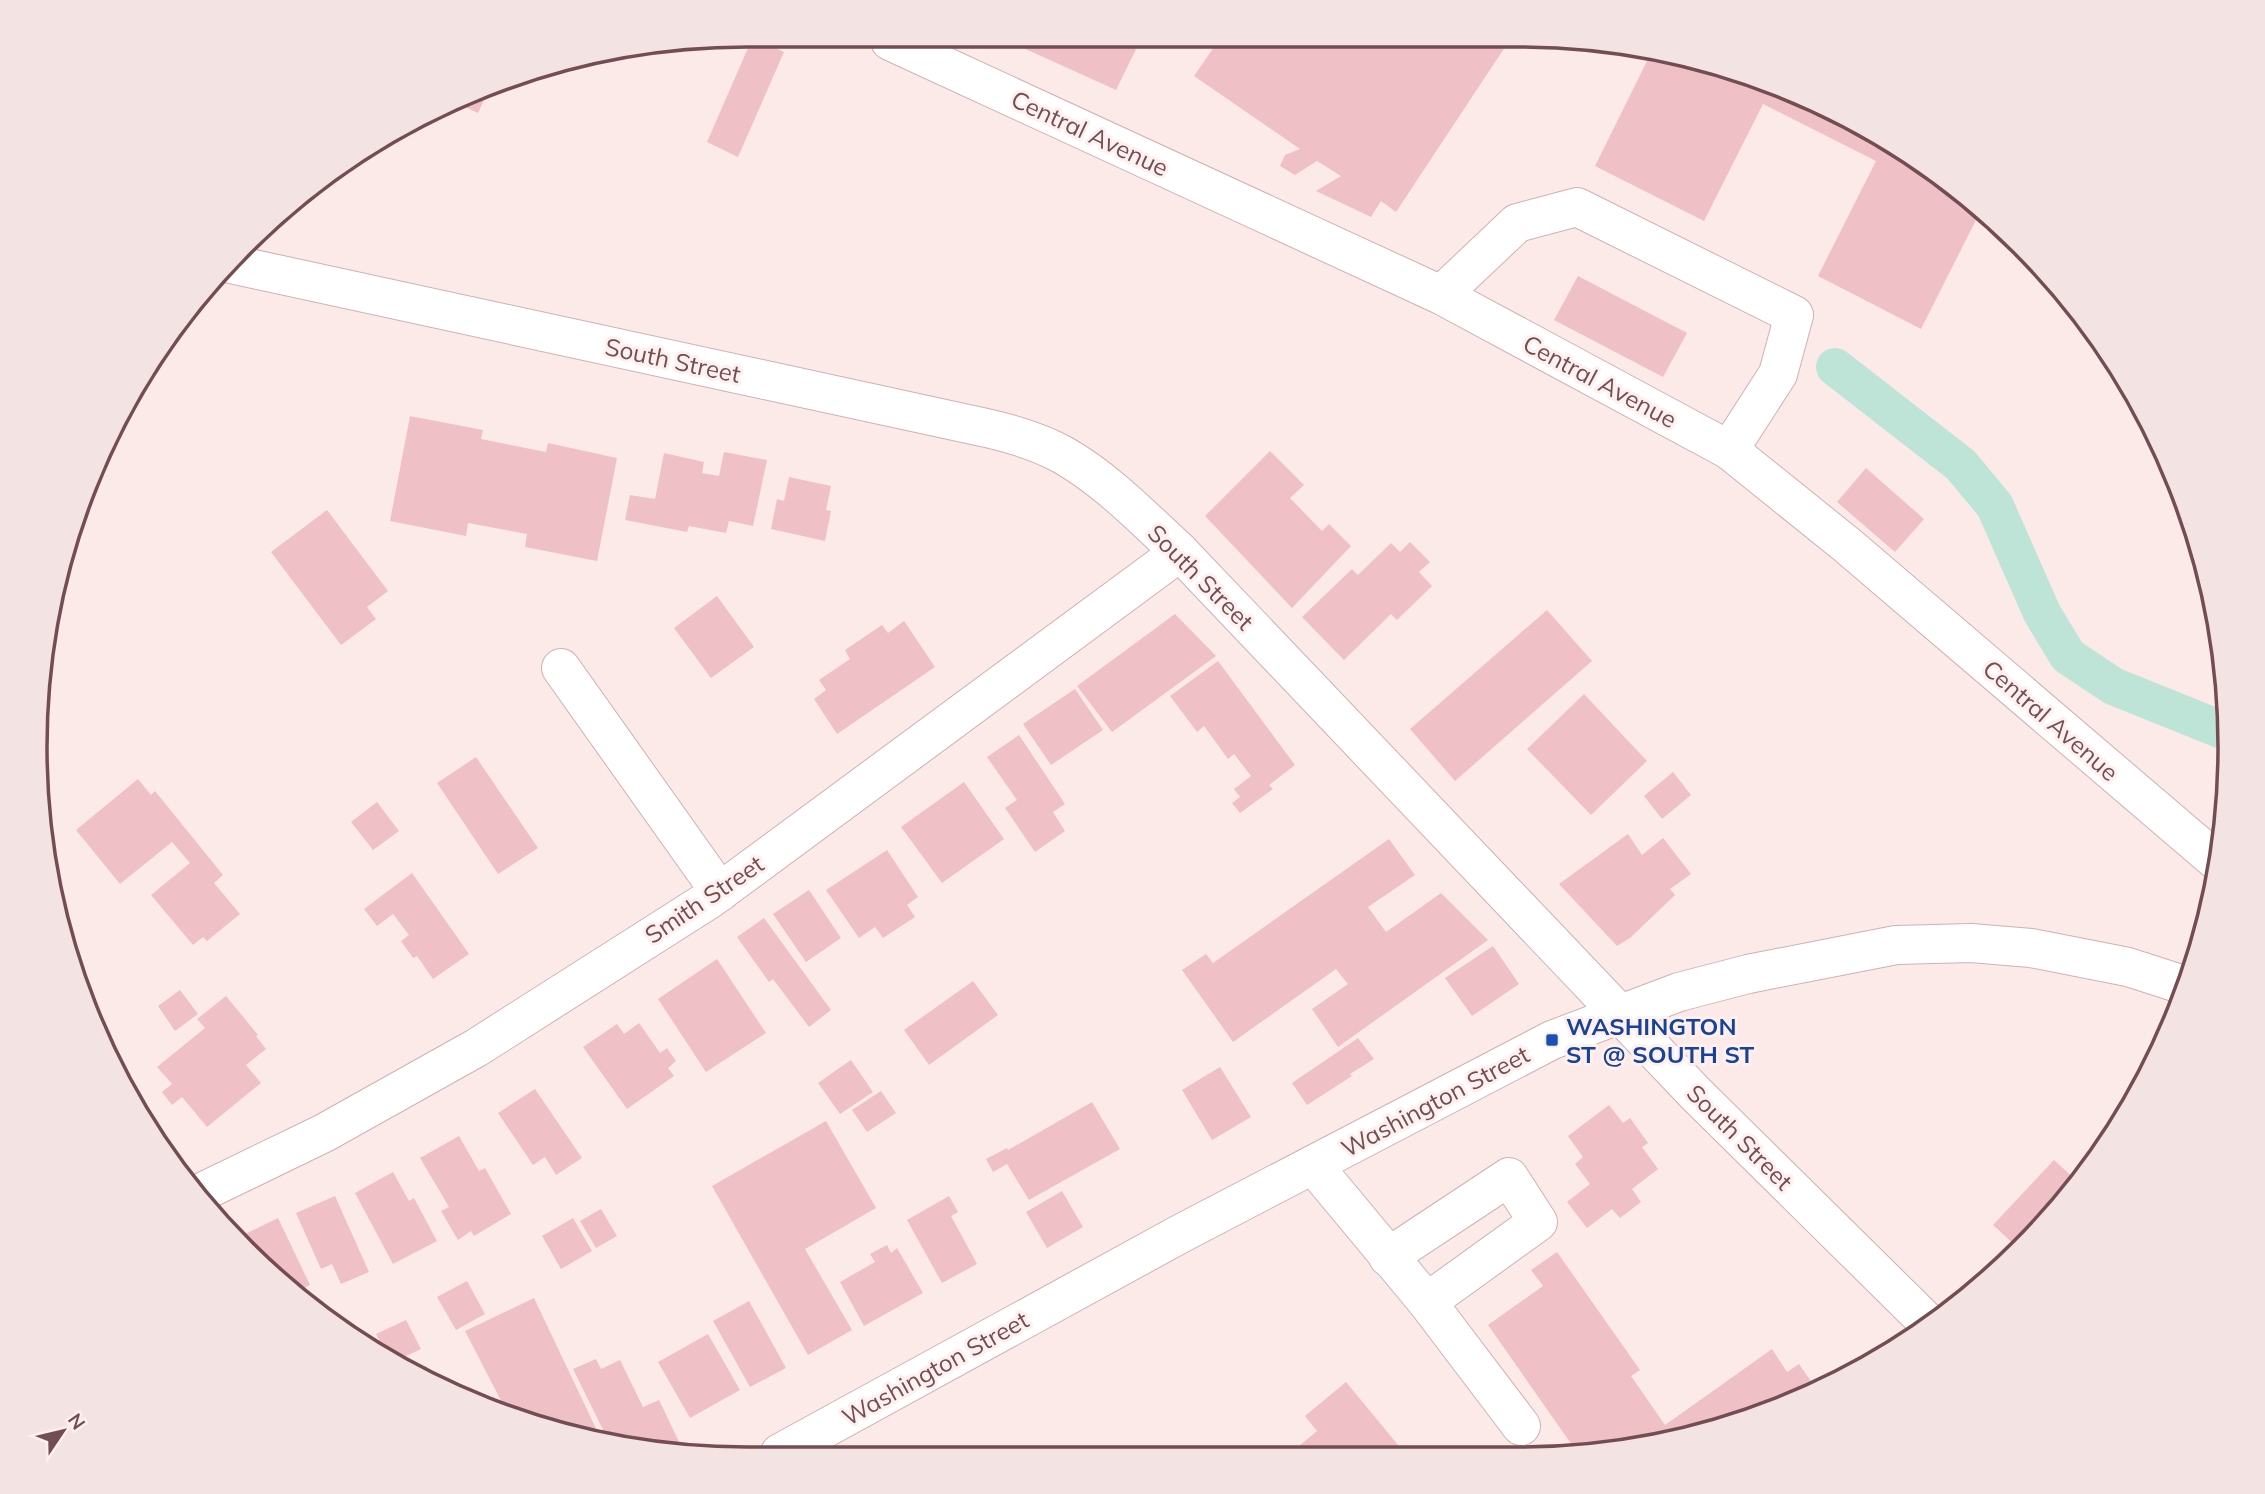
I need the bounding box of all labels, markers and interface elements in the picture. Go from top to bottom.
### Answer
street label: Central Avenue [1007,84,1173,182]
street label: Central Avenue [1518,328,1682,434]
street label: South Street [603,331,743,389]
street label: South Street [1142,518,1260,636]
street label: Central Avenue [1977,653,2125,787]
street label: Smith Street [639,848,769,950]
place label: WASHINGTON ST @ SOUTH ST [1566,1011,1755,1069]
marker: WASHINGTON ST @ SOUTH ST [1544,1032,1560,1048]
street label: Washington Street [1336,1039,1534,1163]
street label: South Street [1681,1078,1799,1196]
street label: Washington Street [837,1304,1033,1432]
north arrow [28,1396,98,1466]
text: N [63,1408,91,1434]

